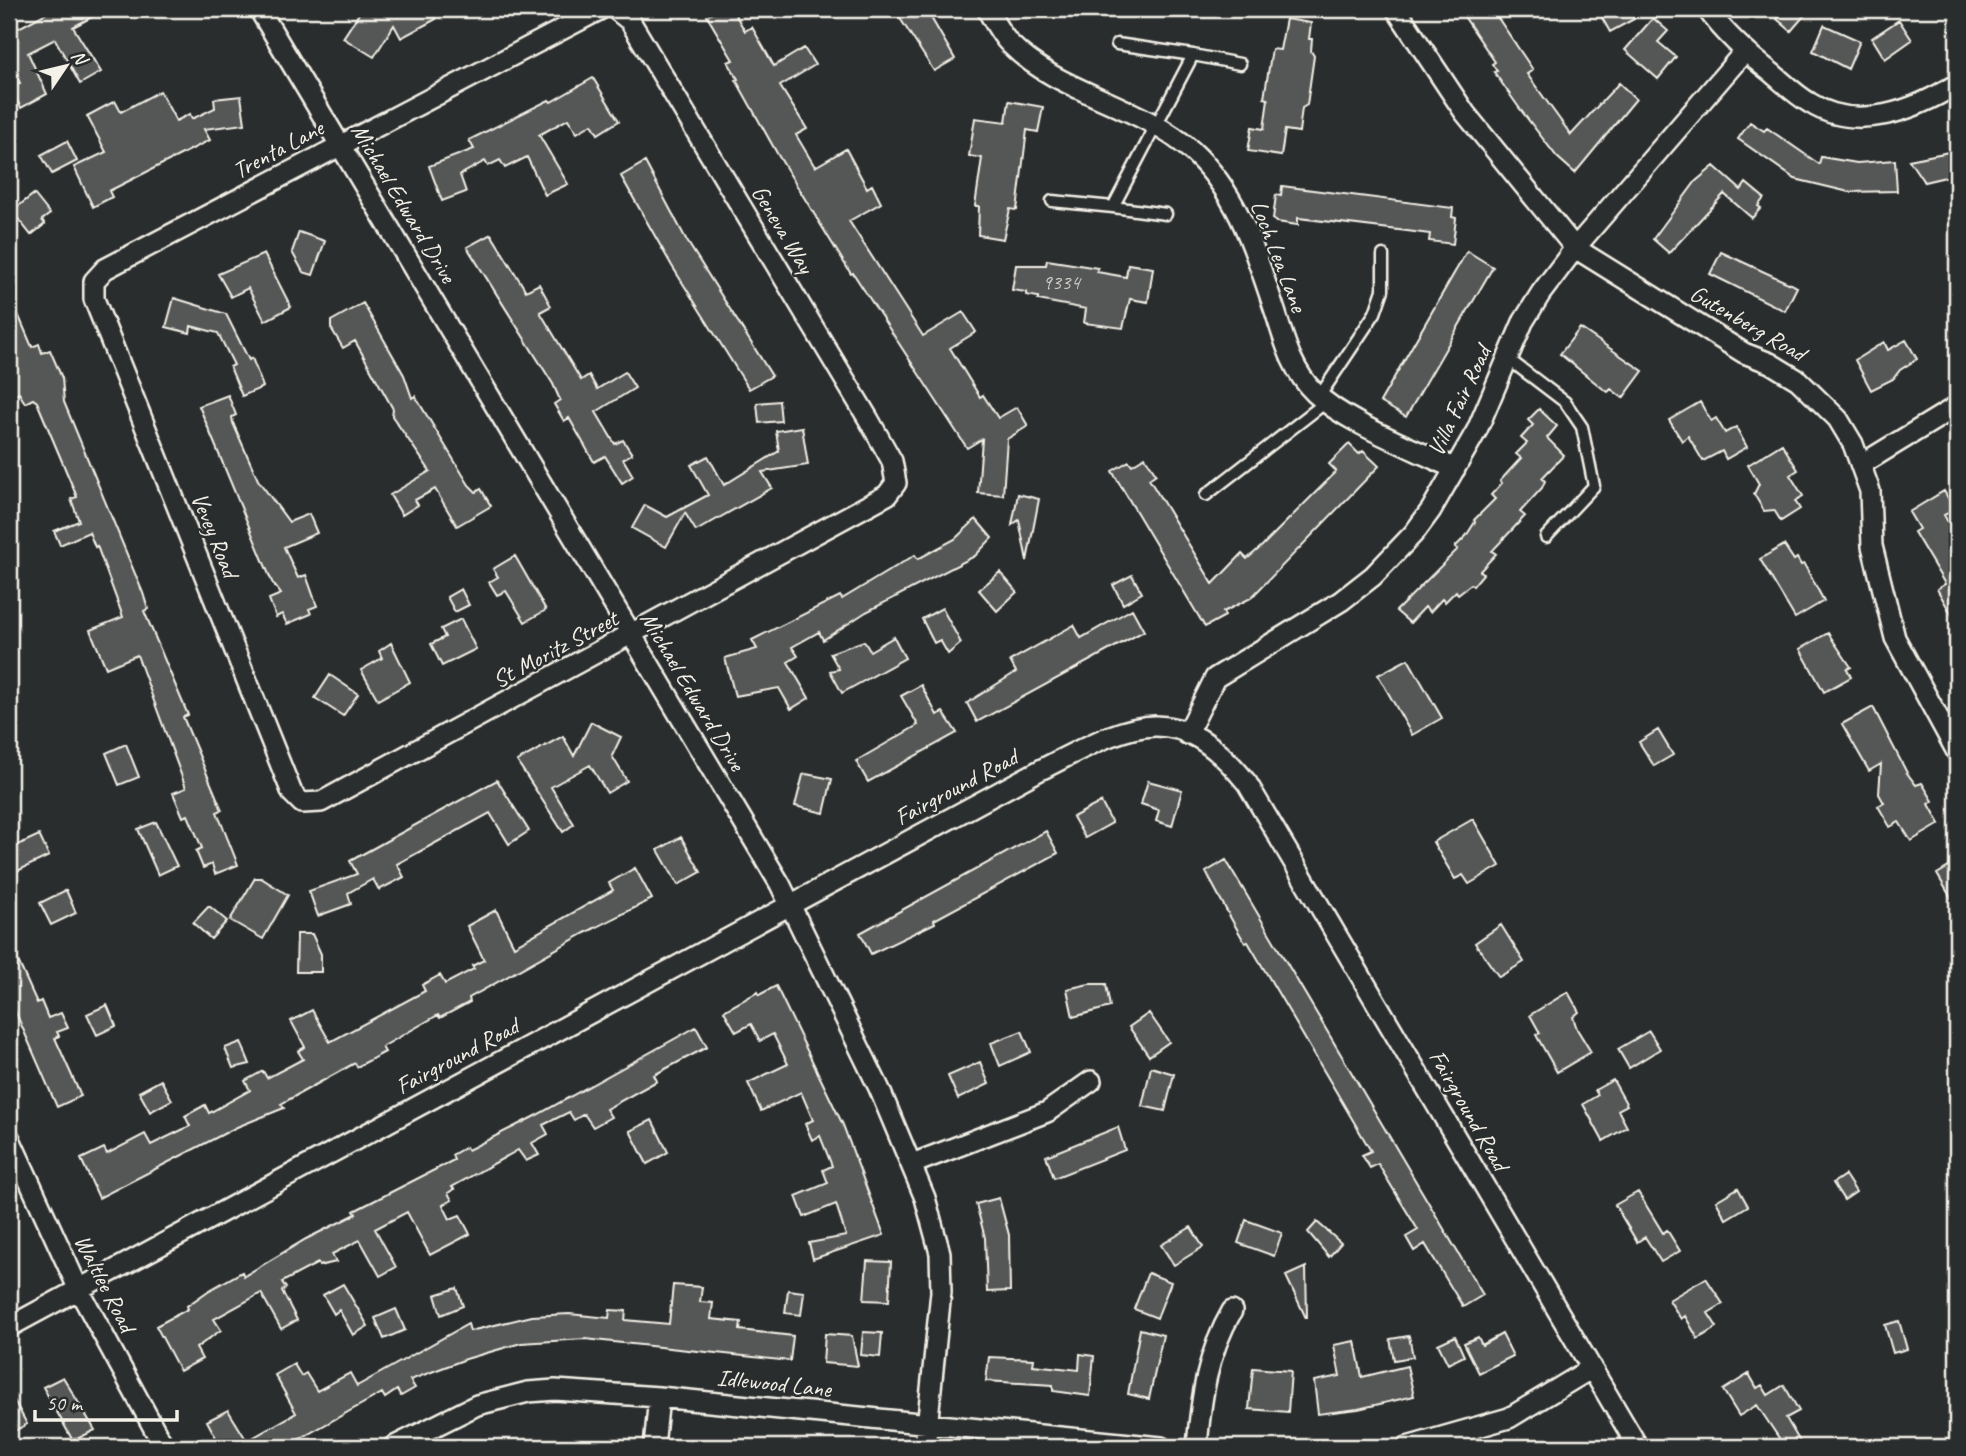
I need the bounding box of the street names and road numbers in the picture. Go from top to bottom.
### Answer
street label: Trenta Lane [228,112,330,185]
street label: Michael Edward Drive [345,118,464,290]
street label: Geneva Way [745,179,822,280]
street label: Loch Lea Lane [1244,196,1315,318]
street label: Gutenberg Road [1685,278,1814,370]
street label: Villa Fair Road [1420,338,1499,461]
street label: Vevey Road [184,488,247,585]
street label: St Moritz Street [487,602,625,695]
street label: Michael Edward Drive [634,606,753,778]
street label: Fairground Road [889,740,1026,832]
street label: Fairground Road [390,1009,527,1101]
street label: Fairground Road [1422,1044,1517,1179]
street label: Waltlee Road [68,1229,144,1340]
street label: Idlewood Lane [715,1362,835,1404]

